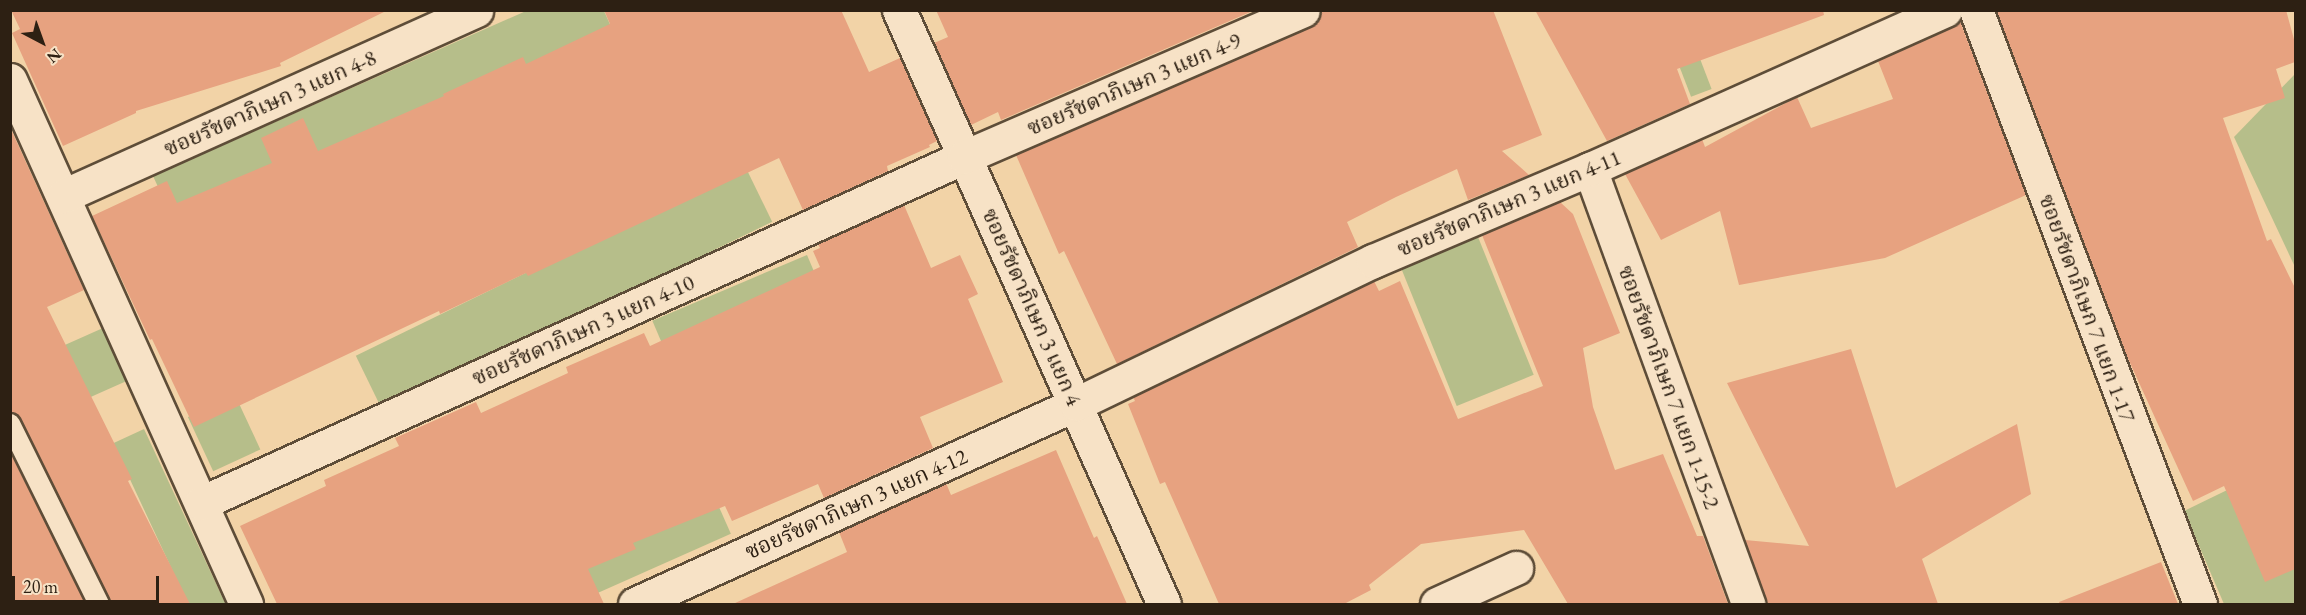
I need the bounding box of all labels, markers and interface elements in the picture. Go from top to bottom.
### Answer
north arrow [12,12,72,72]
street label: ซอยรัชดาภิเษก 3 แยก 4-9 [1023,27,1245,141]
text: N [42,44,66,68]
street label: ซอยรัชดาภิเษก 3 แยก 4-8 [160,44,380,162]
street label: ซอยรัชดาภิเษก 3 แยก 4-11 [1393,144,1625,262]
street label: ซอยรัชดาภิเษก 7 แยก 1-17 [2033,190,2141,426]
street label: ซอยรัชดาภิเษก 3 แยก 4 [977,204,1087,410]
street label: ซอยรัชดาภิเษก 7 แยก 1-15-2 [1613,262,1725,512]
street label: ซอยรัชดาภิเษก 3 แยก 4-10 [468,269,698,391]
street label: ซอยรัชดาภิเษก 3 แยก 4-12 [741,443,971,565]
scale bar [15,564,162,602]
text: 20 m [23,575,58,598]

